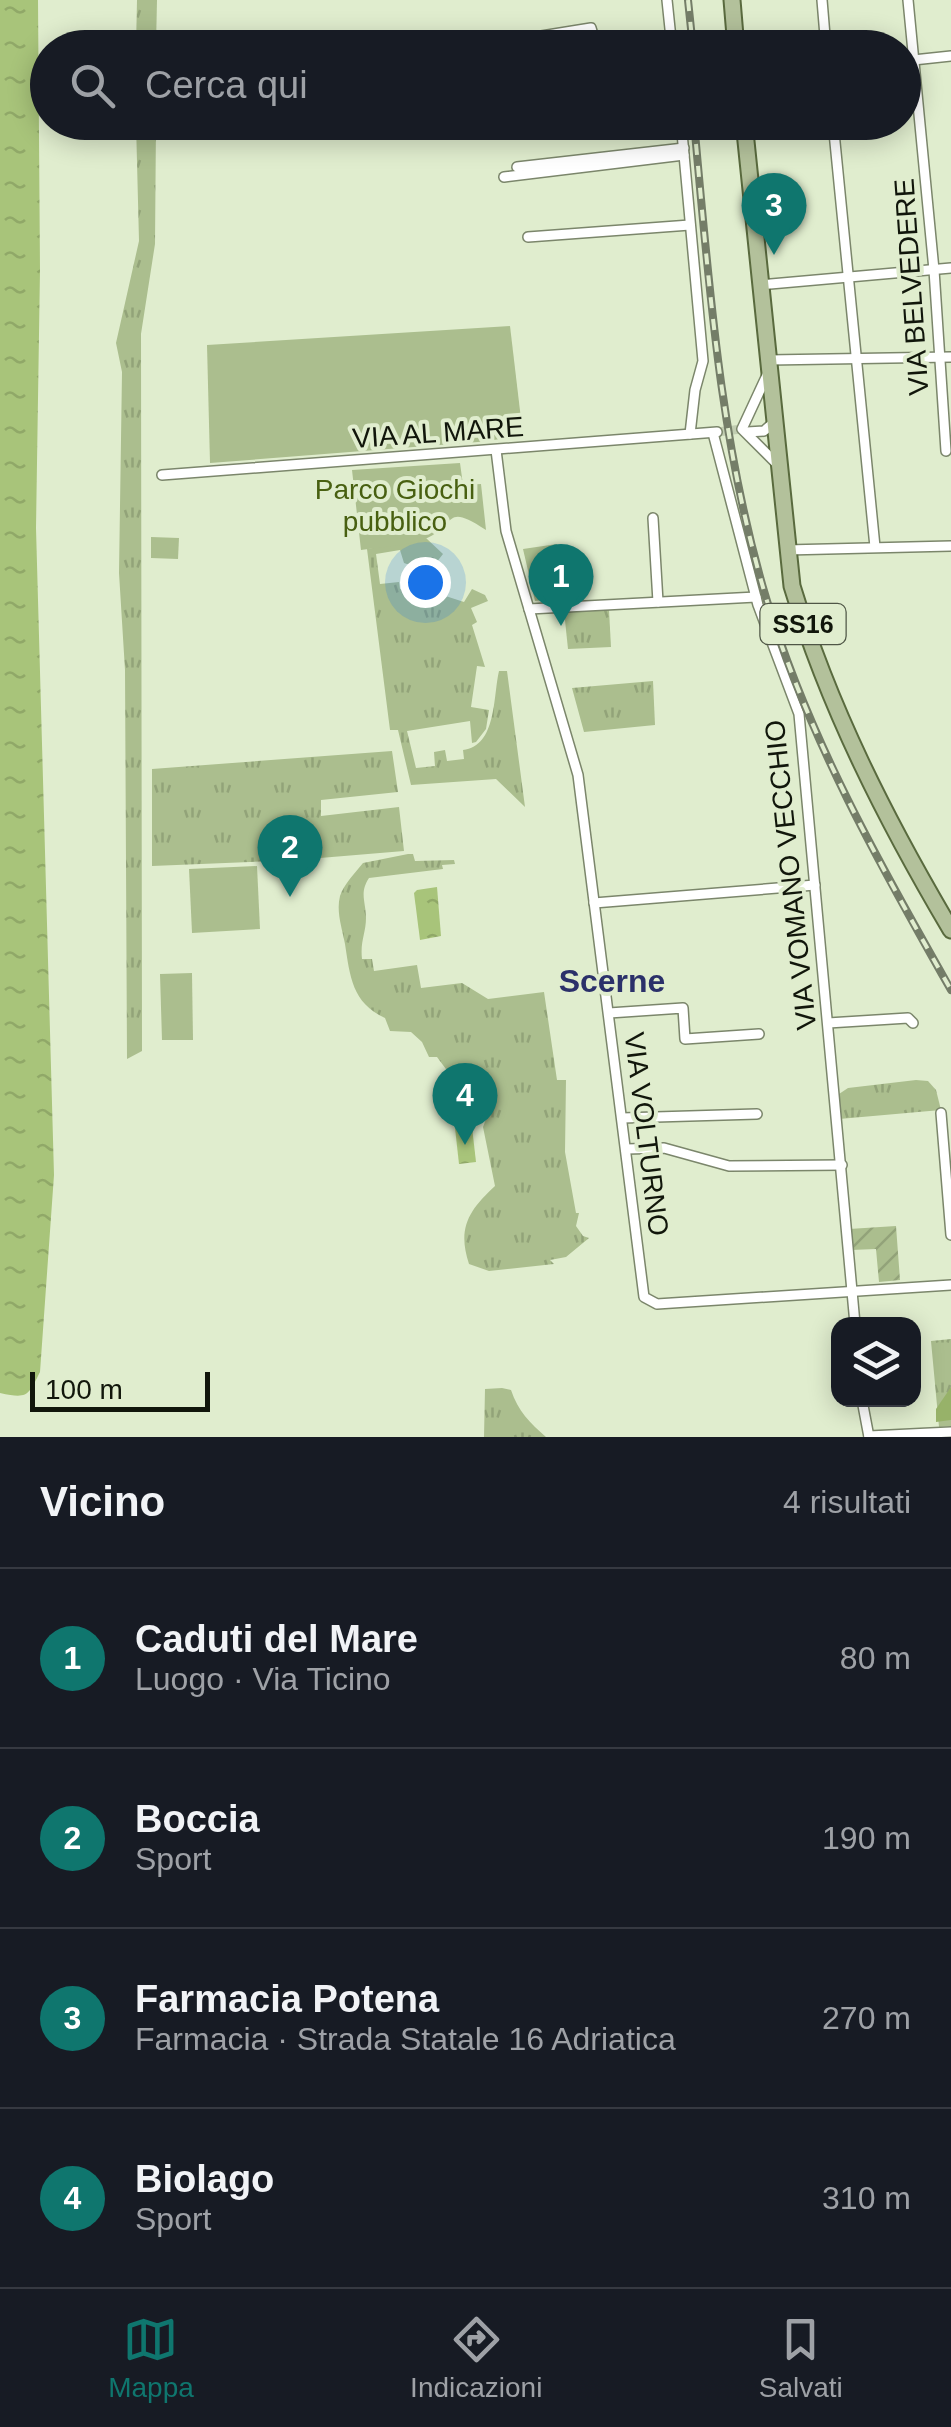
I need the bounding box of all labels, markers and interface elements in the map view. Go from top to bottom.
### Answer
search box [30,30,921,140]
icon: search [65,58,120,113]
text: Cerca qui [145,64,308,106]
pin: 3 [742,172,806,255]
street label: VIA BELVEDERE [888,177,935,396]
street label: VIA AL MARE [351,411,525,454]
park label: Parco Giochi pubblico [315,474,475,537]
pin: 1 [528,544,594,626]
your location [400,557,451,608]
road number: SS16 [760,604,846,644]
street label: VIA VOMANO VECCHIO [759,719,822,1031]
pin: 2 [258,814,322,897]
district label: Scerne [559,963,665,999]
street label: VIA VOLTURNO [619,1031,674,1238]
pin: 4 [432,1062,498,1145]
map controls [831,1317,921,1407]
button: layers [831,1317,921,1407]
scale bar [30,1367,210,1412]
text: 100 m [45,1374,123,1405]
text: Vicino [40,1478,165,1525]
text: 4 risultati [783,1484,911,1520]
text: Caduti del Mare [135,1618,418,1660]
text: 1 [64,1640,81,1676]
text: 80 m [840,1640,911,1676]
text: Luogo · Via Ticino [135,1661,391,1697]
text: Boccia [135,1798,260,1840]
text: 2 [64,1820,81,1856]
text: 190 m [822,1820,911,1856]
text: Sport [135,1841,211,1877]
text: Farmacia Potena [135,1978,439,2020]
text: 3 [64,2000,81,2036]
text: 270 m [822,2000,911,2036]
text: Farmacia · Strada Statale 16 Adriatica [135,2021,676,2057]
text: Biolago [135,2158,274,2200]
text: 4 [64,2180,81,2216]
text: 310 m [822,2180,911,2216]
text: Sport [135,2201,211,2237]
tab: Mappa [108,2312,194,2404]
tab: Indicazioni [410,2312,542,2404]
tab: Salvati [759,2312,843,2404]

